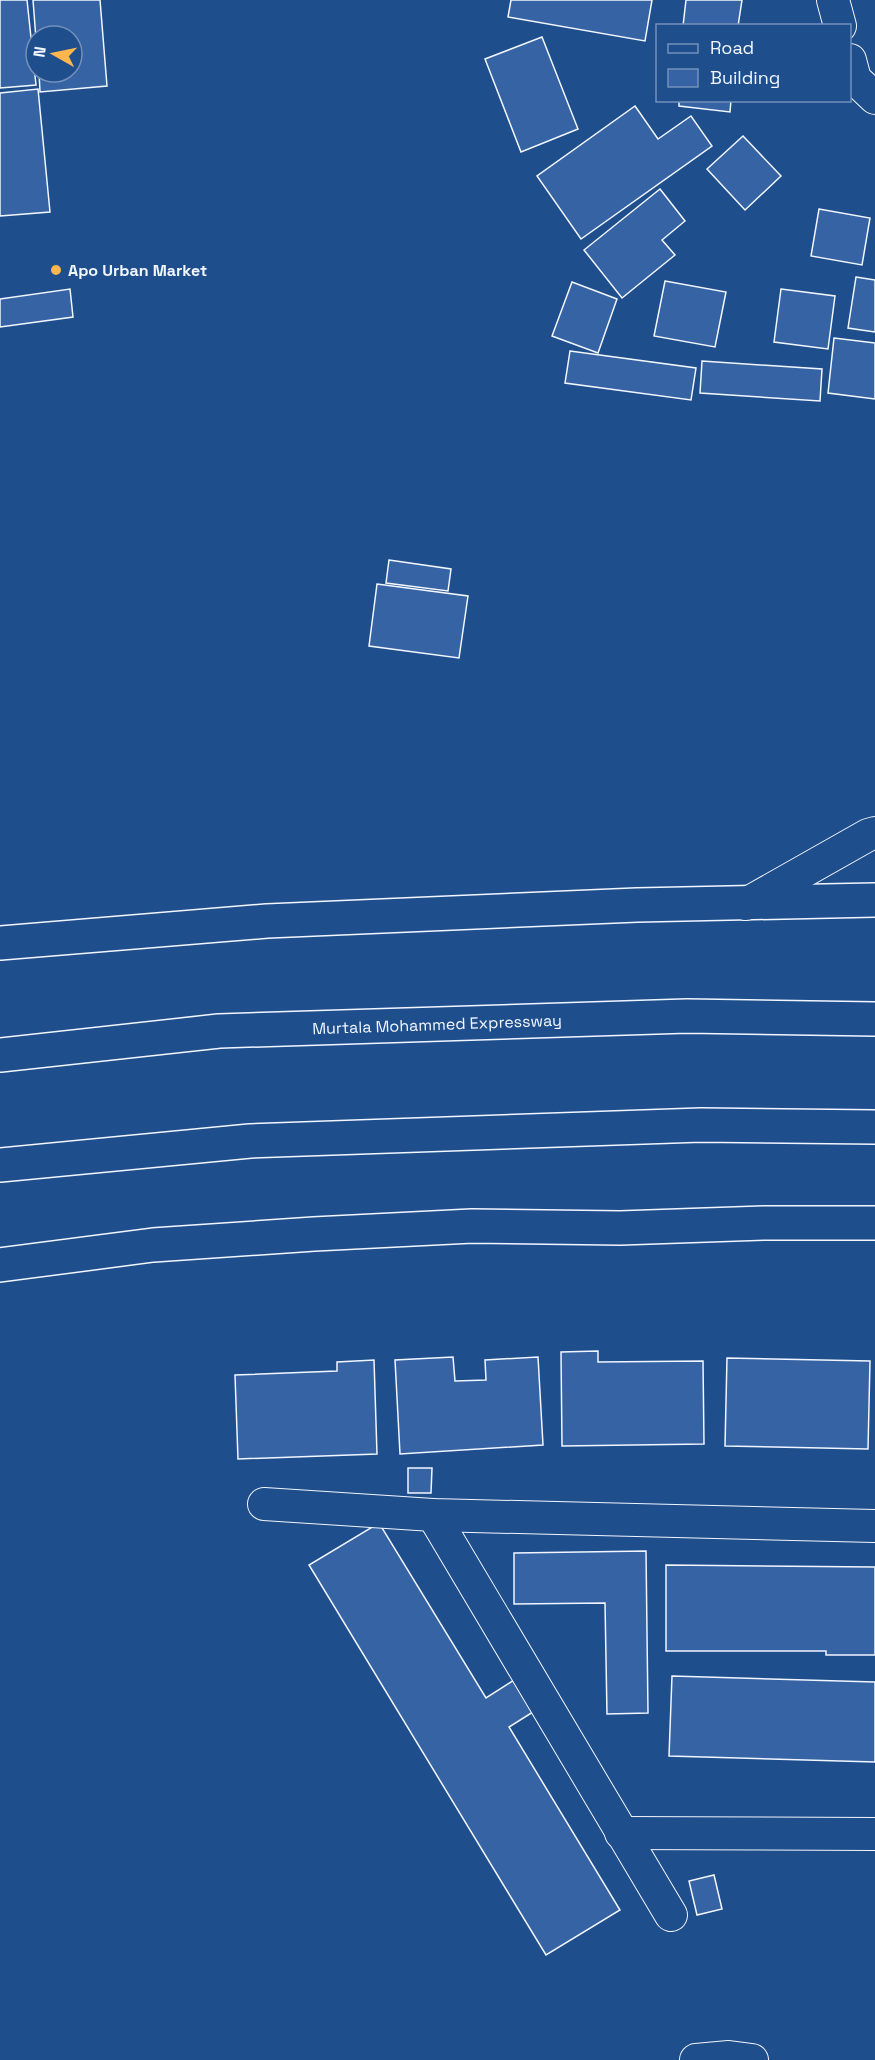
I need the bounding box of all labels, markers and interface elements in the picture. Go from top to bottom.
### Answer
north arrow [24,24,84,84]
legend [656,24,851,102]
text: Road [710,36,754,59]
text: N [28,45,51,59]
text: Building [710,66,780,89]
place label: Apo Urban Market [68,260,207,281]
marker: Apo Urban Market [49,263,63,277]
street label: Murtala Mohammed Expressway [312,1010,562,1039]

